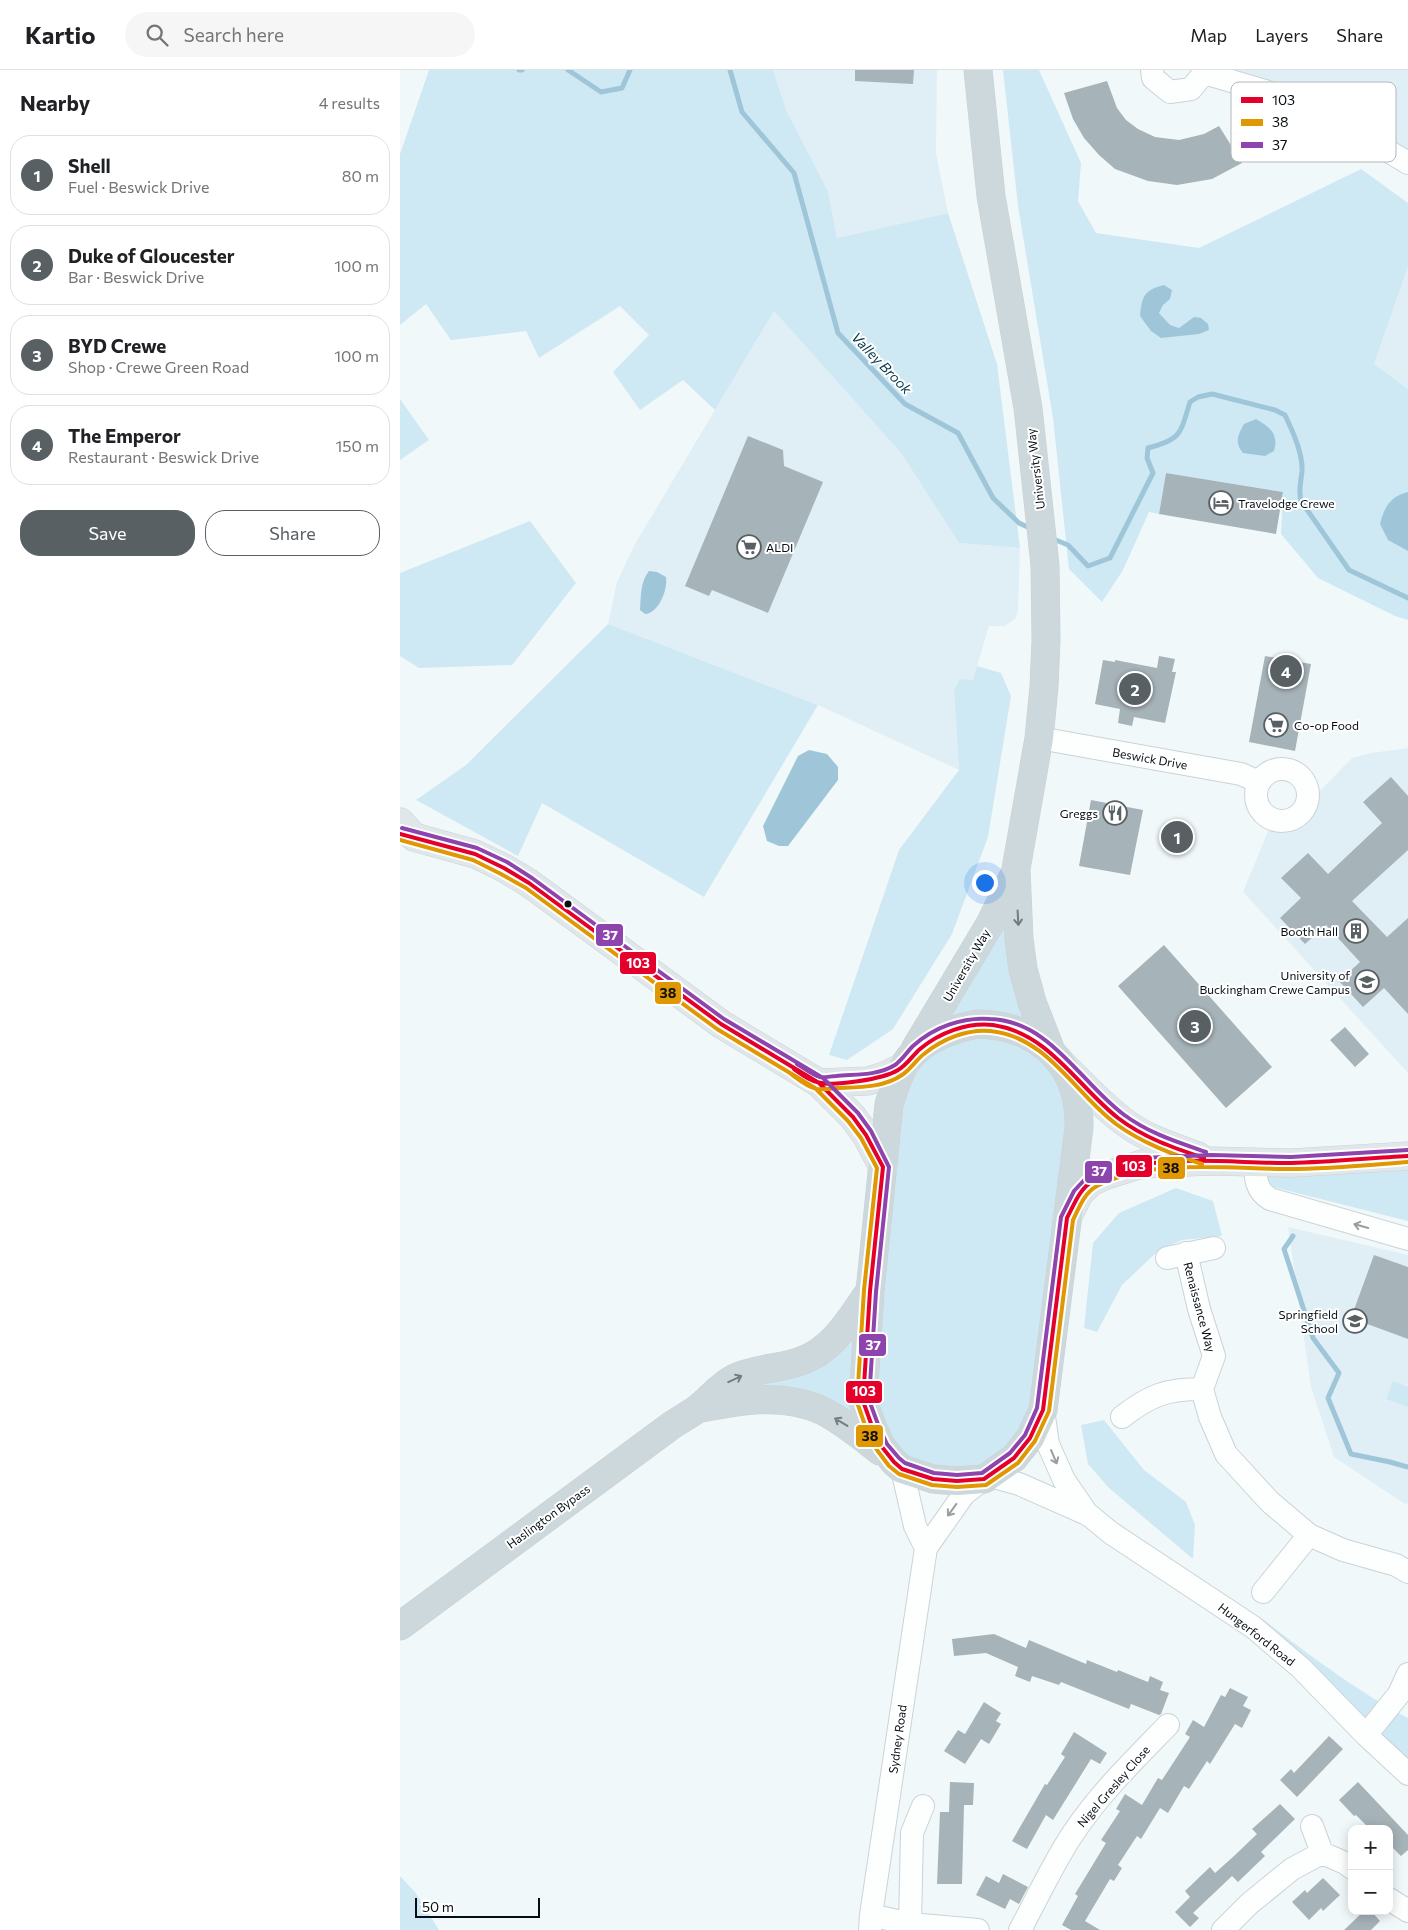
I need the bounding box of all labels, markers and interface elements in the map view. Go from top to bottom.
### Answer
search box [125,12,475,57]
text: Kartio [25,20,95,49]
icon: search [143,21,171,49]
text: Search here [183,23,284,46]
text: Map [1190,24,1227,46]
text: Layers [1255,24,1308,46]
text: Share [1336,24,1383,46]
legend [1231,82,1396,162]
text: Nearby [20,90,90,115]
text: 103 [1272,91,1295,108]
text: 4 results [319,93,380,112]
text: 38 [1272,113,1289,130]
text: 37 [1272,136,1287,153]
text: Shell [68,154,111,177]
text: 1 [33,166,41,185]
text: 80 m [342,166,379,185]
text: Fuel · Beswick Drive [68,177,209,196]
text: Duke of Gloucester [68,244,234,267]
text: 2 [32,256,42,275]
text: 100 m [334,256,379,275]
text: Bar · Beswick Drive [68,267,204,286]
water label: Valley Brook [848,329,916,398]
text: BYD Crewe [68,334,166,357]
text: 3 [32,346,42,365]
text: 100 m [334,346,379,365]
text: Shop · Crewe Green Road [68,357,249,376]
text: The Emperor [68,424,181,447]
street label: University Way [1023,428,1047,510]
text: 4 [32,436,42,455]
text: 150 m [336,436,379,455]
text: Restaurant · Beswick Drive [68,447,259,466]
hotel icon: Travelodge Crewe [1208,490,1234,516]
place label: Travelodge Crewe [1238,496,1335,510]
button: Save [20,510,195,556]
button: Share [205,510,380,556]
supermarket icon: ALDI [736,534,762,560]
place label: ALDI [766,540,793,554]
pin: 4 [1270,652,1302,690]
pin: 2 [1119,670,1151,708]
supermarket icon: Co-op Food [1263,712,1289,738]
place label: Co-op Food [1294,718,1359,732]
street label: Beswick Drive [1111,745,1189,771]
restaurant icon: Greggs [1102,800,1128,826]
place label: Greggs [1060,806,1098,820]
pin: 1 [1161,818,1193,856]
your location [972,870,998,896]
unlabelled marker [563,899,573,909]
one-way arrow [1014,910,1023,926]
building icon: Booth Hall [1343,918,1369,944]
line badge: 37 [595,923,624,947]
place label: Booth Hall [1281,924,1338,938]
text: 37 [602,926,618,943]
street label: University Way [940,926,992,1004]
line badge: 103 [619,951,657,975]
text: 103 [626,954,650,971]
place label: University of Buckingham Crewe Campus [1199,968,1350,996]
school or university icon: University of Buckingham Crewe Campus [1354,969,1380,995]
line badge: 38 [654,981,682,1005]
text: 38 [660,984,677,1001]
pin: 3 [1179,1007,1211,1045]
line badge: 103 [1115,1154,1153,1178]
line badge: 38 [1157,1156,1186,1180]
text: 103 [1122,1157,1146,1174]
text: 38 [1163,1159,1180,1176]
line badge: 37 [1084,1160,1113,1184]
text: 37 [1091,1162,1107,1179]
one-way arrow [1353,1220,1369,1230]
street label: Renaissance Way [1181,1260,1219,1354]
place label: Springfield School [1278,1307,1338,1335]
school or university icon: Springfield School [1342,1308,1368,1334]
line badge: 37 [858,1333,887,1357]
text: 37 [865,1336,881,1353]
one-way arrow [727,1374,742,1383]
line badge: 103 [845,1380,883,1404]
text: 103 [852,1382,876,1399]
one-way arrow [835,1417,849,1427]
line badge: 38 [855,1424,884,1448]
text: 38 [862,1427,879,1444]
one-way arrow [1050,1449,1059,1464]
street label: Haslington Bypass [504,1481,592,1551]
one-way arrow [946,1503,957,1516]
street label: Hungerford Road [1216,1600,1298,1668]
street label: Sydney Road [885,1704,909,1774]
street label: Nigel Gresley Close [1074,1742,1152,1830]
map controls [1348,1825,1393,1915]
button: + [1348,1825,1393,1870]
button: − [1348,1870,1393,1915]
scale bar [415,1895,540,1918]
text: 50 m [422,1898,454,1915]

